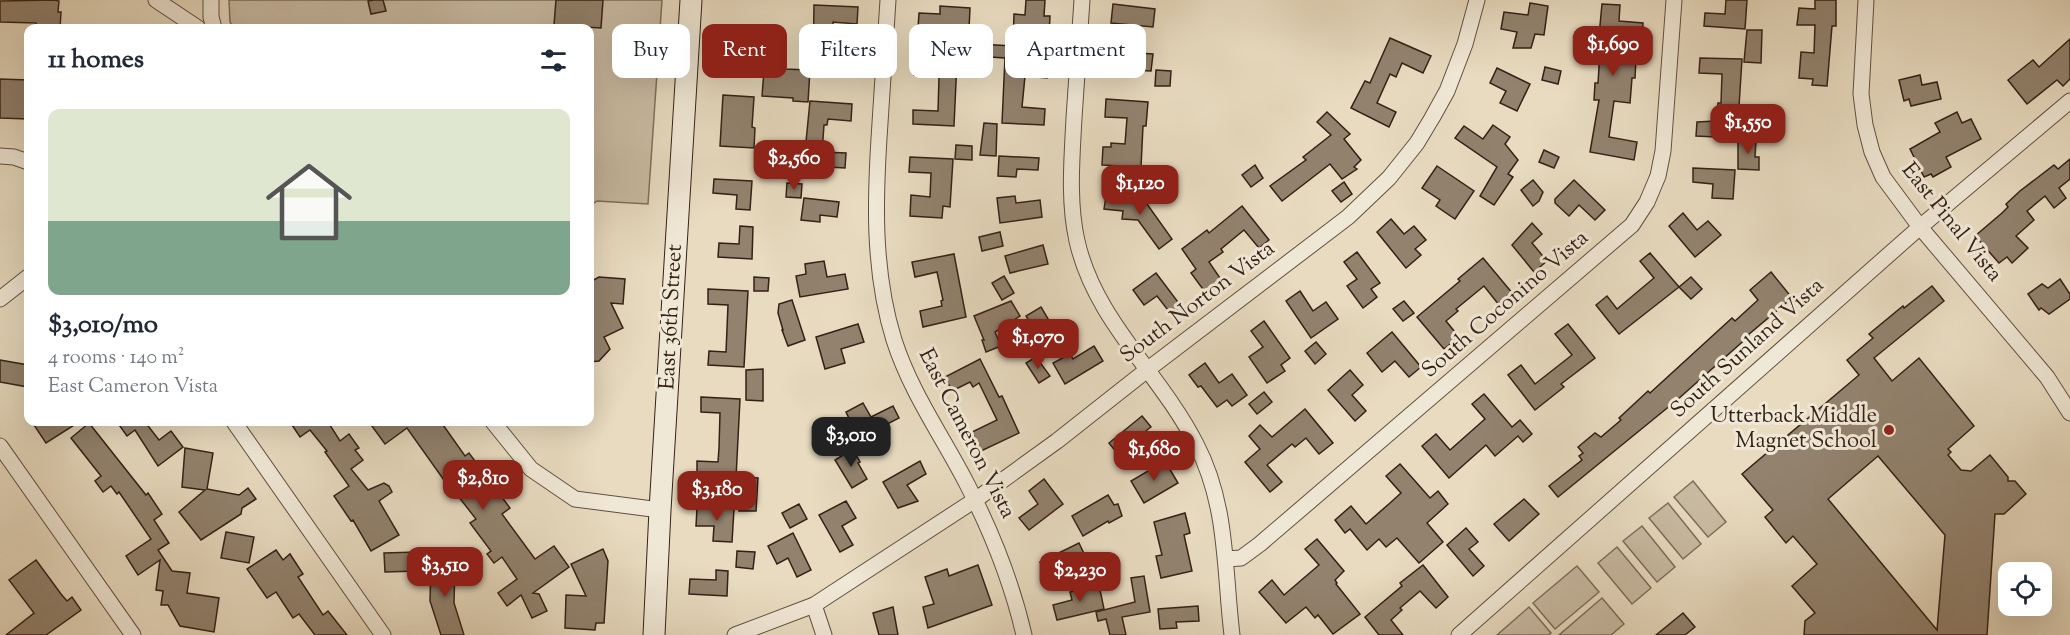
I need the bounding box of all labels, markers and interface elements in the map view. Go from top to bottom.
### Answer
chip: Buy [612,24,690,78]
chip: Rent [702,24,787,78]
chip: Filters [799,24,897,78]
chip: New [909,24,993,78]
chip: Apartment [1005,24,1146,78]
pin: $1,690 [1564,26,1662,77]
text: $1,690 [1587,31,1639,60]
text: 11 homes [48,42,144,79]
icon: filters [537,44,570,77]
pin: $1,550 [1699,104,1797,155]
text: $1,550 [1724,109,1772,138]
pin: $2,560 [745,140,843,191]
text: $2,560 [768,145,820,174]
icon: home [255,148,363,256]
street label: East Pinal Vista [1893,156,2009,290]
pin: $1,120 [1091,165,1189,216]
text: $1,120 [1115,170,1165,199]
street label: South Coconino Vista [1416,223,1596,387]
street label: South Norton Vista [1114,234,1282,372]
street label: East 36th Street [652,243,692,391]
street label: South Sunland Vista [1664,271,1832,427]
text: $3,010/mo [48,307,158,344]
pin: $1,070 [989,319,1087,370]
text: $1,070 [1012,324,1064,353]
street label: East Cameron Vista [909,343,1023,525]
text: 4 rooms · 140 m² [48,344,185,373]
text: East Cameron Vista [48,373,218,402]
place label: Utterback Middle Magnet School [1710,401,1877,458]
pin: $3,010 [802,417,900,468]
text: $3,010 [826,422,876,451]
marker: Utterback Middle Magnet School [1882,423,1896,437]
pin: $1,680 [1105,431,1203,482]
text: $1,680 [1128,436,1180,465]
pin: $2,810 [434,460,532,511]
text: $2,810 [457,465,509,494]
pin: $3,180 [668,471,766,522]
text: $3,180 [691,476,743,505]
pin: $3,510 [396,547,494,598]
text: $3,510 [421,552,469,581]
pin: $2,230 [1031,552,1129,603]
text: $2,230 [1054,557,1106,586]
map controls [1998,562,2052,616]
button: locate [1998,562,2052,616]

